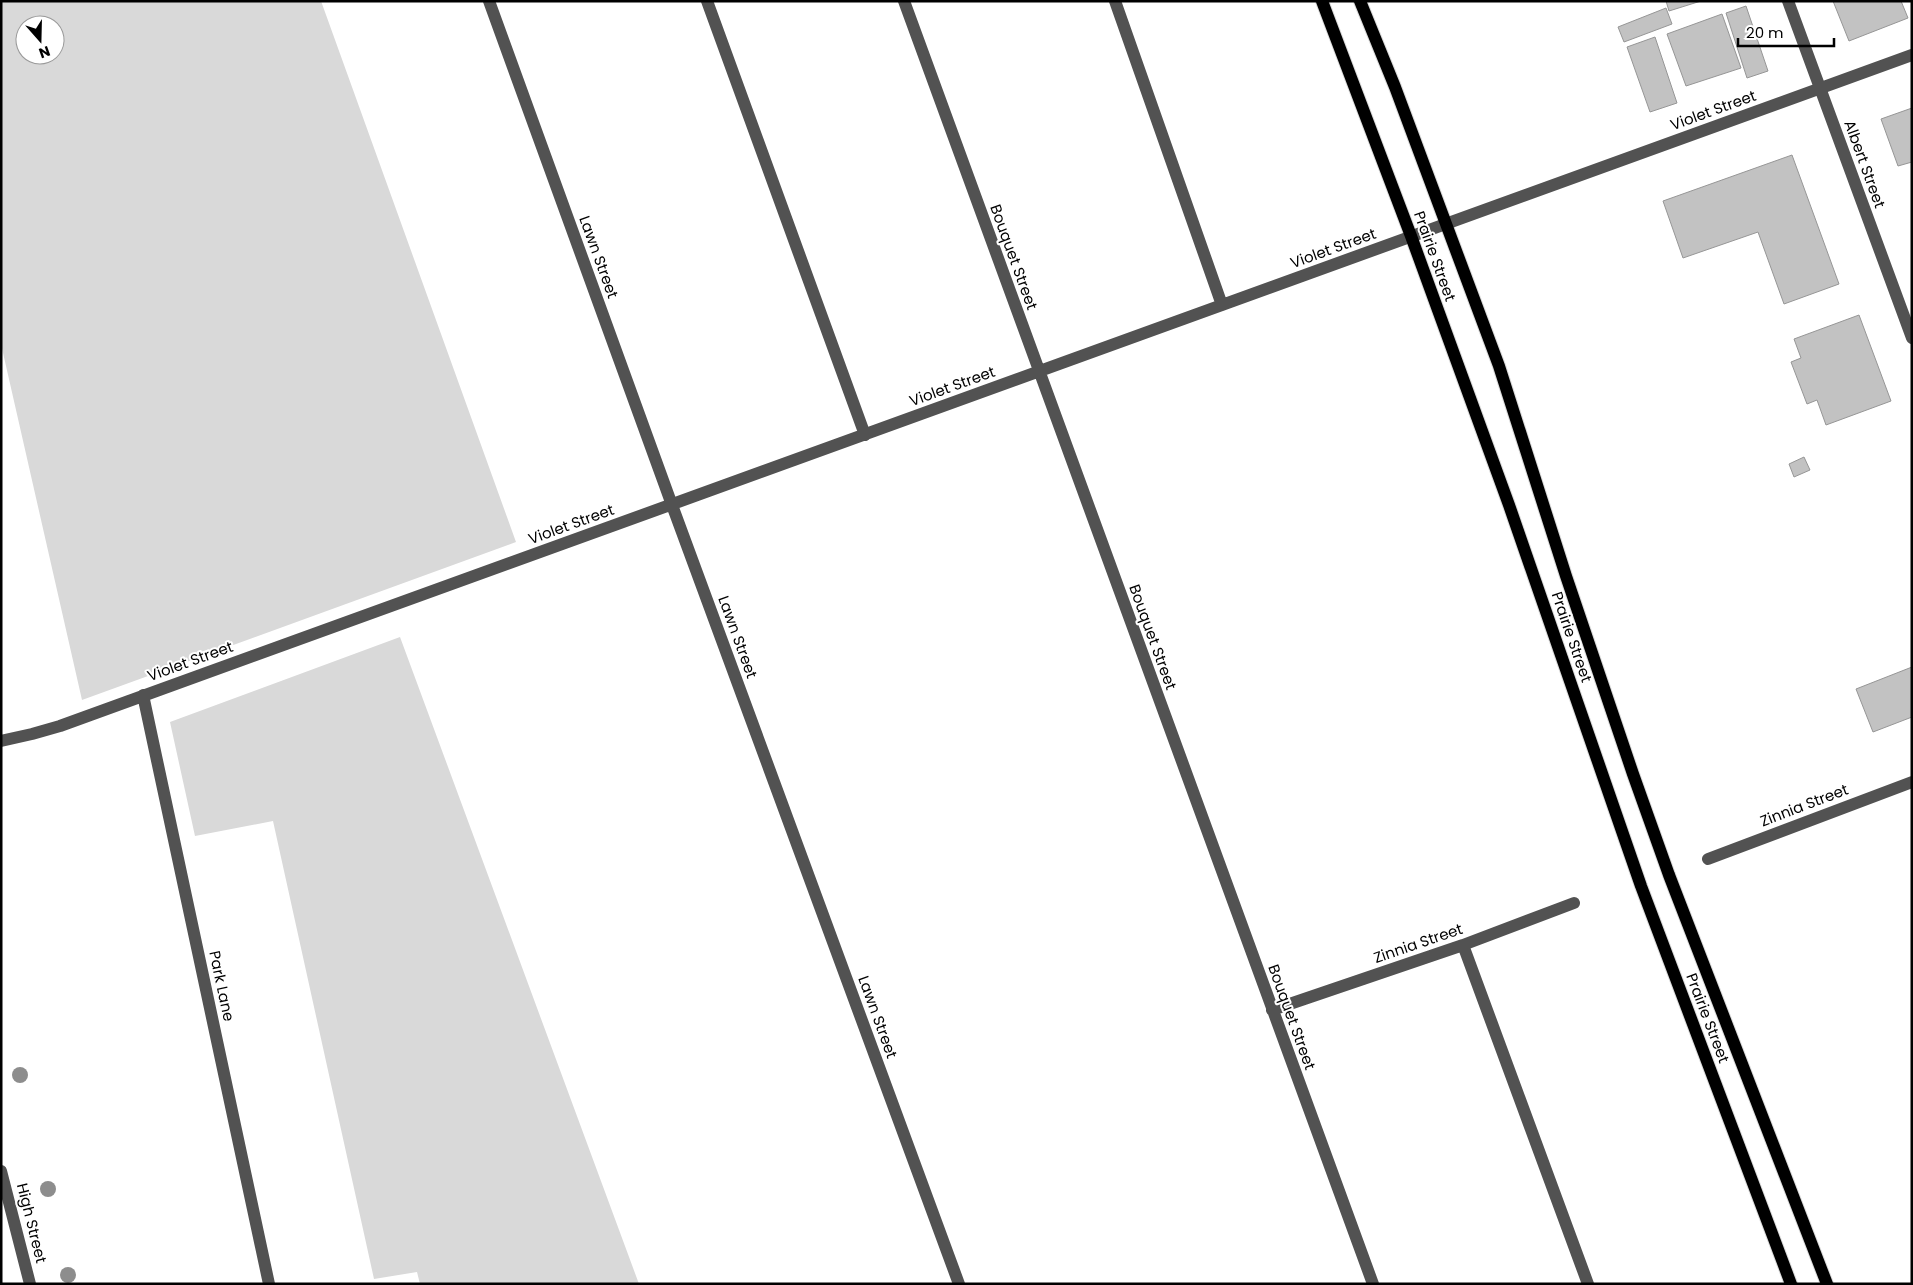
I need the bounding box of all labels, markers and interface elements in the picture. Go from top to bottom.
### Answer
north arrow [15,15,65,65]
scale bar [1738,15,1834,47]
text: 20 m [1746,22,1784,43]
text: N [36,41,53,63]
street label: Violet Street [1667,85,1759,135]
street label: Albert Street [1839,117,1891,211]
street label: Bouquet Street [985,201,1043,313]
street label: Prairie Street [1409,208,1461,304]
street label: Lawn Street [574,213,624,301]
street label: Violet Street [1287,223,1379,273]
street label: Violet Street [906,361,998,411]
street label: Violet Street [525,499,617,549]
street label: Bouquet Street [1124,581,1182,693]
street label: Prairie Street [1547,589,1597,685]
street label: Lawn Street [713,593,763,681]
street label: Violet Street [144,636,236,686]
street label: Zinnia Street [1757,779,1851,831]
street label: Zinnia Street [1371,918,1465,968]
street label: Park Lane [204,949,240,1023]
street label: Bouquet Street [1263,961,1321,1073]
street label: Prairie Street [1681,970,1735,1066]
street label: Lawn Street [853,973,903,1061]
street label: High Street [12,1181,52,1265]

